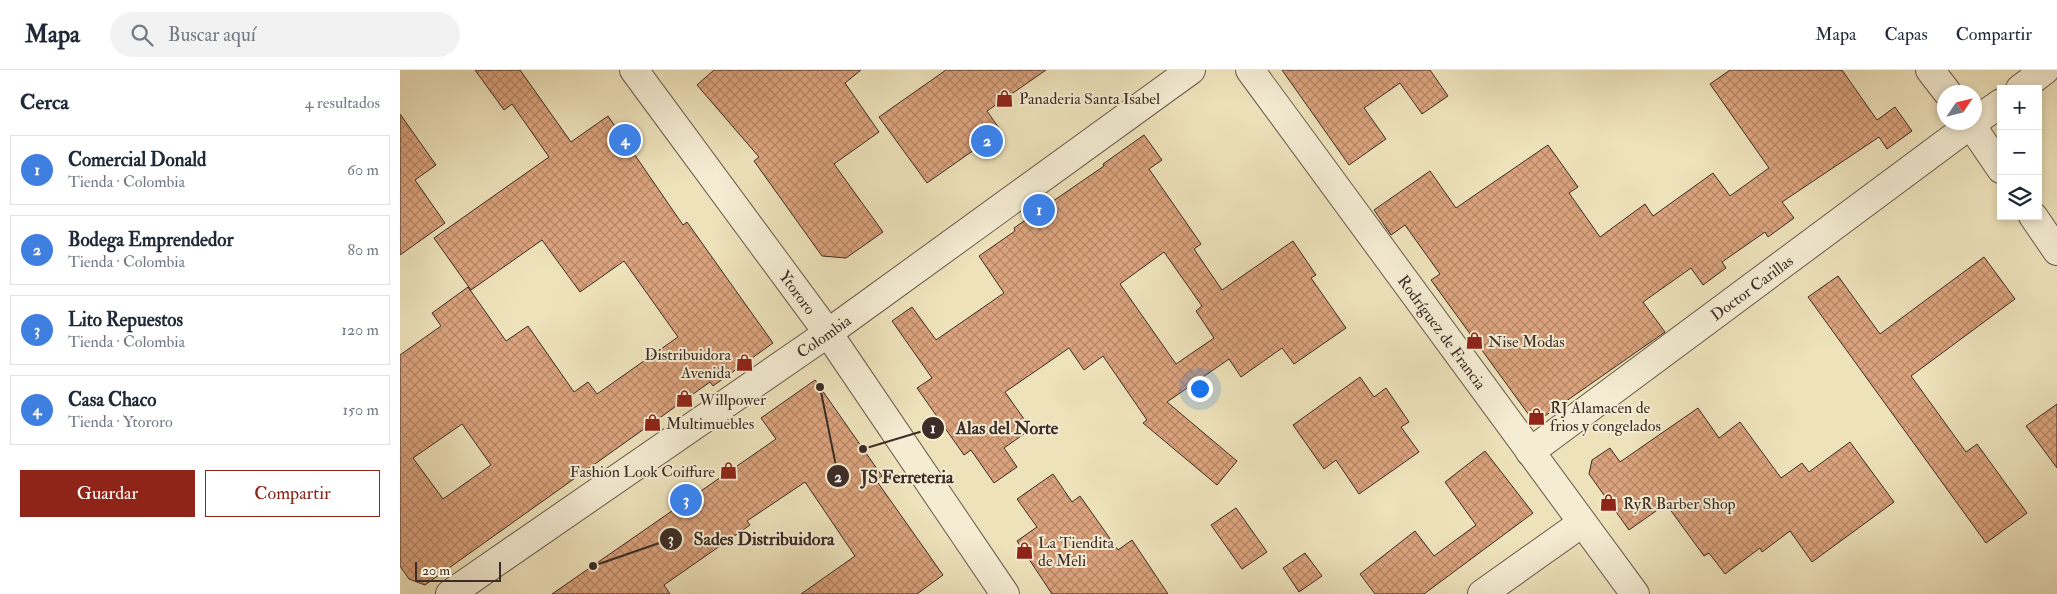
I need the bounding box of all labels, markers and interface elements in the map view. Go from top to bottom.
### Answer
search box [110,12,460,57]
text: Mapa [25,19,80,50]
icon: search [128,21,156,49]
text: Buscar aquí [168,23,256,47]
text: Mapa [1815,23,1857,46]
text: Capas [1885,23,1928,46]
text: Compartir [1956,23,2032,46]
north arrow [1937,85,1982,130]
map controls [1997,85,2042,220]
button: + [1997,85,2042,130]
shop icon: Panaderia Santa Isabel [995,88,1015,108]
text: Cerca [20,89,69,116]
place label: Panaderia Santa Isabel [1019,89,1160,109]
text: 4 resultados [305,93,380,113]
pin: 4 [609,121,641,159]
pin: 2 [971,122,1003,160]
button: − [1997,130,2042,175]
text: Comercial Donald [68,148,206,172]
text: 1 [34,160,40,180]
text: 60 m [347,160,379,180]
text: Tienda · Colombia [68,172,185,192]
button: layers [1997,175,2042,220]
pin: 1 [1023,191,1055,229]
text: Bodega Emprendedor [68,228,234,252]
text: 2 [33,240,41,260]
text: 80 m [348,240,379,260]
street label: Doctor Carillas [1707,251,1797,325]
text: Tienda · Colombia [68,252,185,272]
street label: Ytororo [774,267,820,319]
street label: Rodríguez de Francia [1393,271,1490,394]
text: Lito Repuestos [68,308,183,332]
street label: Colombia [793,310,856,363]
text: 3 [34,320,40,340]
text: 120 m [341,320,379,340]
shop icon: Nise Modas [1464,331,1484,351]
text: Tienda · Colombia [68,332,185,352]
place label: Nise Modas [1488,332,1565,352]
place label: Distribuidora Avenida [645,345,731,383]
shop icon: Distribuidora Avenida [735,353,755,373]
your location [1187,376,1213,402]
text: Casa Chaco [68,388,156,412]
shop icon: Willpower [675,389,695,409]
place label: Willpower [698,390,766,411]
place label: RJ Alamacen de frios y congelados [1550,398,1661,436]
text: 4 [33,400,41,420]
text: 150 m [342,400,379,420]
shop icon: RJ Alamacen de frios y congelados [1526,406,1546,426]
callout: Alas del Norte [920,411,1068,444]
text: Tienda · Ytororo [68,412,173,432]
shop icon: Multimuebles [642,413,662,433]
place label: Multimuebles [666,414,754,434]
text: Alas del Norte [955,417,1059,440]
text: 1 [930,419,936,438]
callout: JS Ferreteria [826,460,963,493]
shop icon: Fashion Look Coiffure [719,461,739,481]
place label: Fashion Look Coiffure [570,462,715,482]
text: JS Ferreteria [860,466,954,489]
text: 2 [834,468,842,487]
button: Guardar [20,470,195,517]
button: Compartir [205,470,380,517]
pin: 3 [670,481,702,519]
shop icon: RyR Barber Shop [1599,493,1619,513]
place label: RyR Barber Shop [1623,494,1736,515]
callout: Sades Distribuidora [659,522,845,555]
text: Sades Distribuidora [693,528,835,551]
text: 3 [668,530,674,549]
place label: La Tiendita de Meli [1038,533,1115,571]
shop icon: La Tiendita de Meli [1014,541,1034,561]
scale bar [415,559,501,582]
text: 20 m [422,562,450,579]

